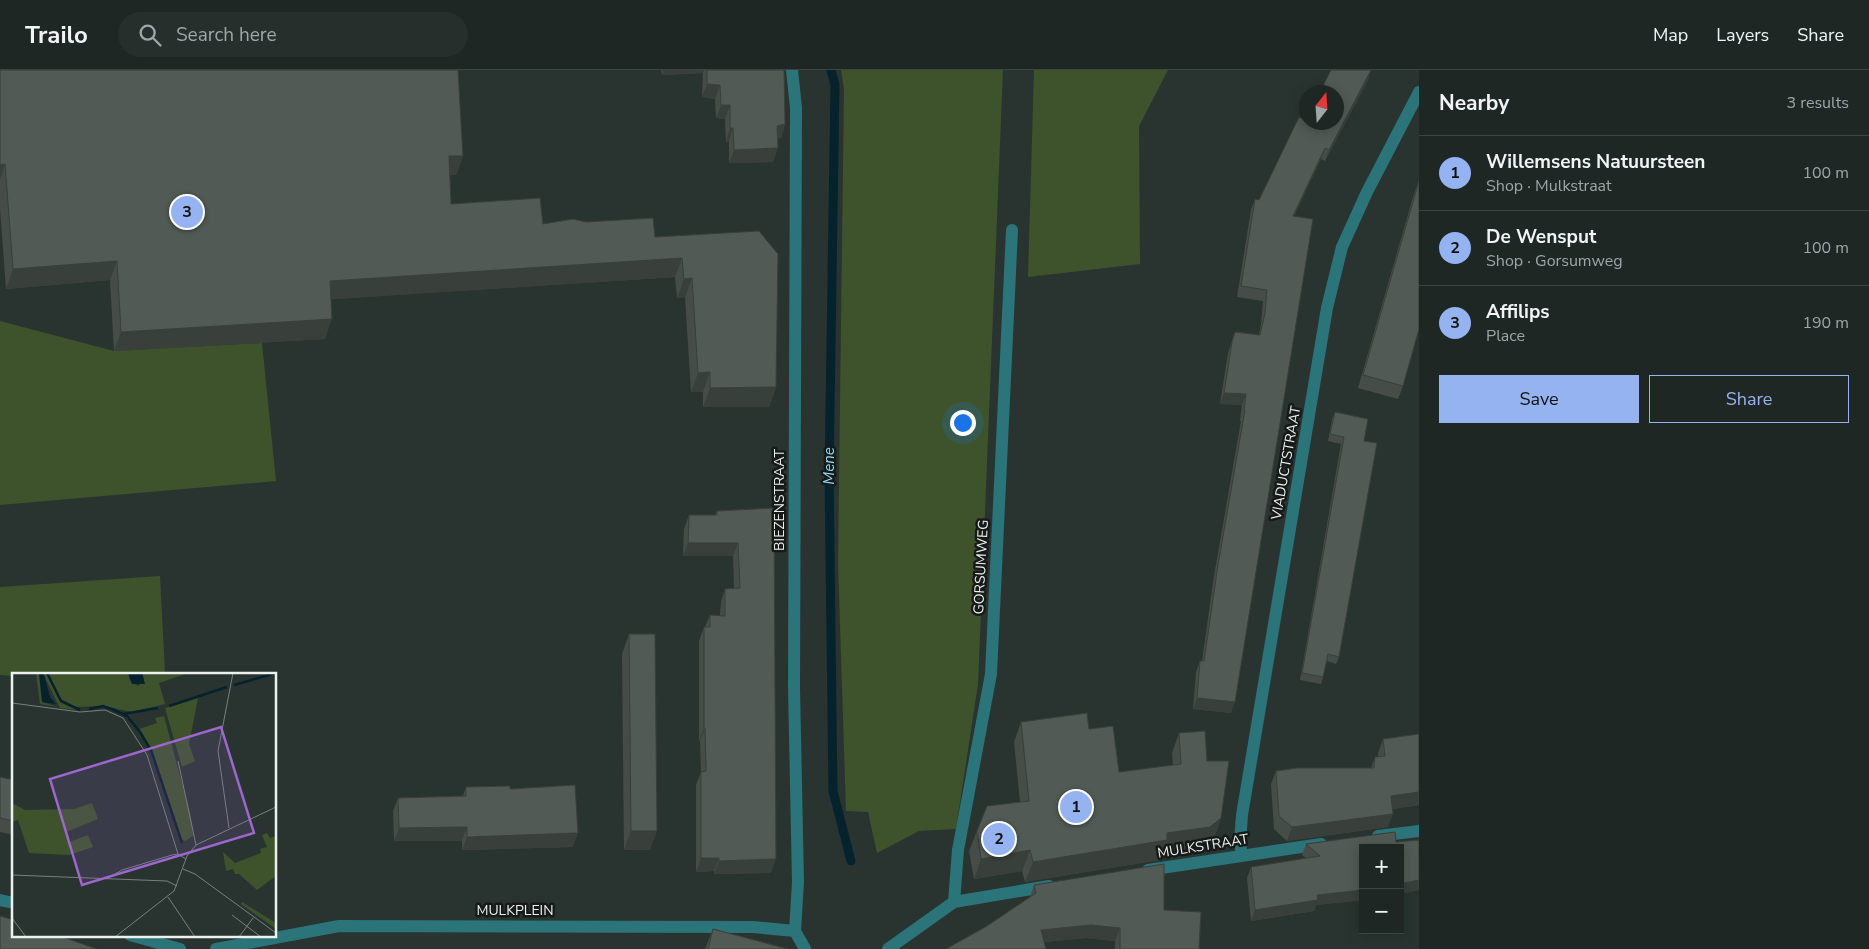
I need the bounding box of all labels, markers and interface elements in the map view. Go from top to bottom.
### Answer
search box [118,12,468,57]
text: Trailo [25,19,88,51]
icon: search [136,21,164,49]
text: Search here [176,22,277,48]
text: Map [1653,23,1688,47]
text: Layers [1716,23,1769,47]
text: Share [1797,23,1844,47]
north arrow [1299,85,1344,130]
text: Nearby [1439,89,1509,117]
text: 3 results [1787,92,1849,114]
text: Willemsens Natuursteen [1486,149,1705,175]
text: 1 [1450,162,1460,184]
text: 100 m [1802,162,1849,184]
text: Shop · Mulkstraat [1486,175,1612,197]
pin: 3 [171,193,203,231]
text: De Wensput [1486,224,1596,250]
text: 2 [1450,237,1460,259]
text: 100 m [1802,237,1849,259]
text: Shop · Gorsumweg [1486,250,1623,272]
text: Affilips [1486,299,1550,325]
text: 3 [1450,312,1460,334]
text: 190 m [1802,312,1849,334]
text: Place [1486,325,1525,347]
button: Save [1439,375,1639,423]
button: Share [1649,375,1849,423]
street label: VIADUCTSTRAAT [1266,404,1305,522]
your location [950,410,976,436]
water label: Mene [819,447,839,485]
street label: BIEZENSTRAAT [770,449,789,551]
street label: GORSUMWEG [969,519,993,615]
inset map [12,673,276,936]
pin: 1 [1060,788,1092,826]
pin: 2 [983,820,1015,858]
street label: MULKSTRAAT [1156,829,1250,863]
map controls [1359,844,1404,934]
button: + [1359,844,1404,889]
button: − [1359,889,1404,934]
street label: MULKPLEIN [476,901,554,920]

